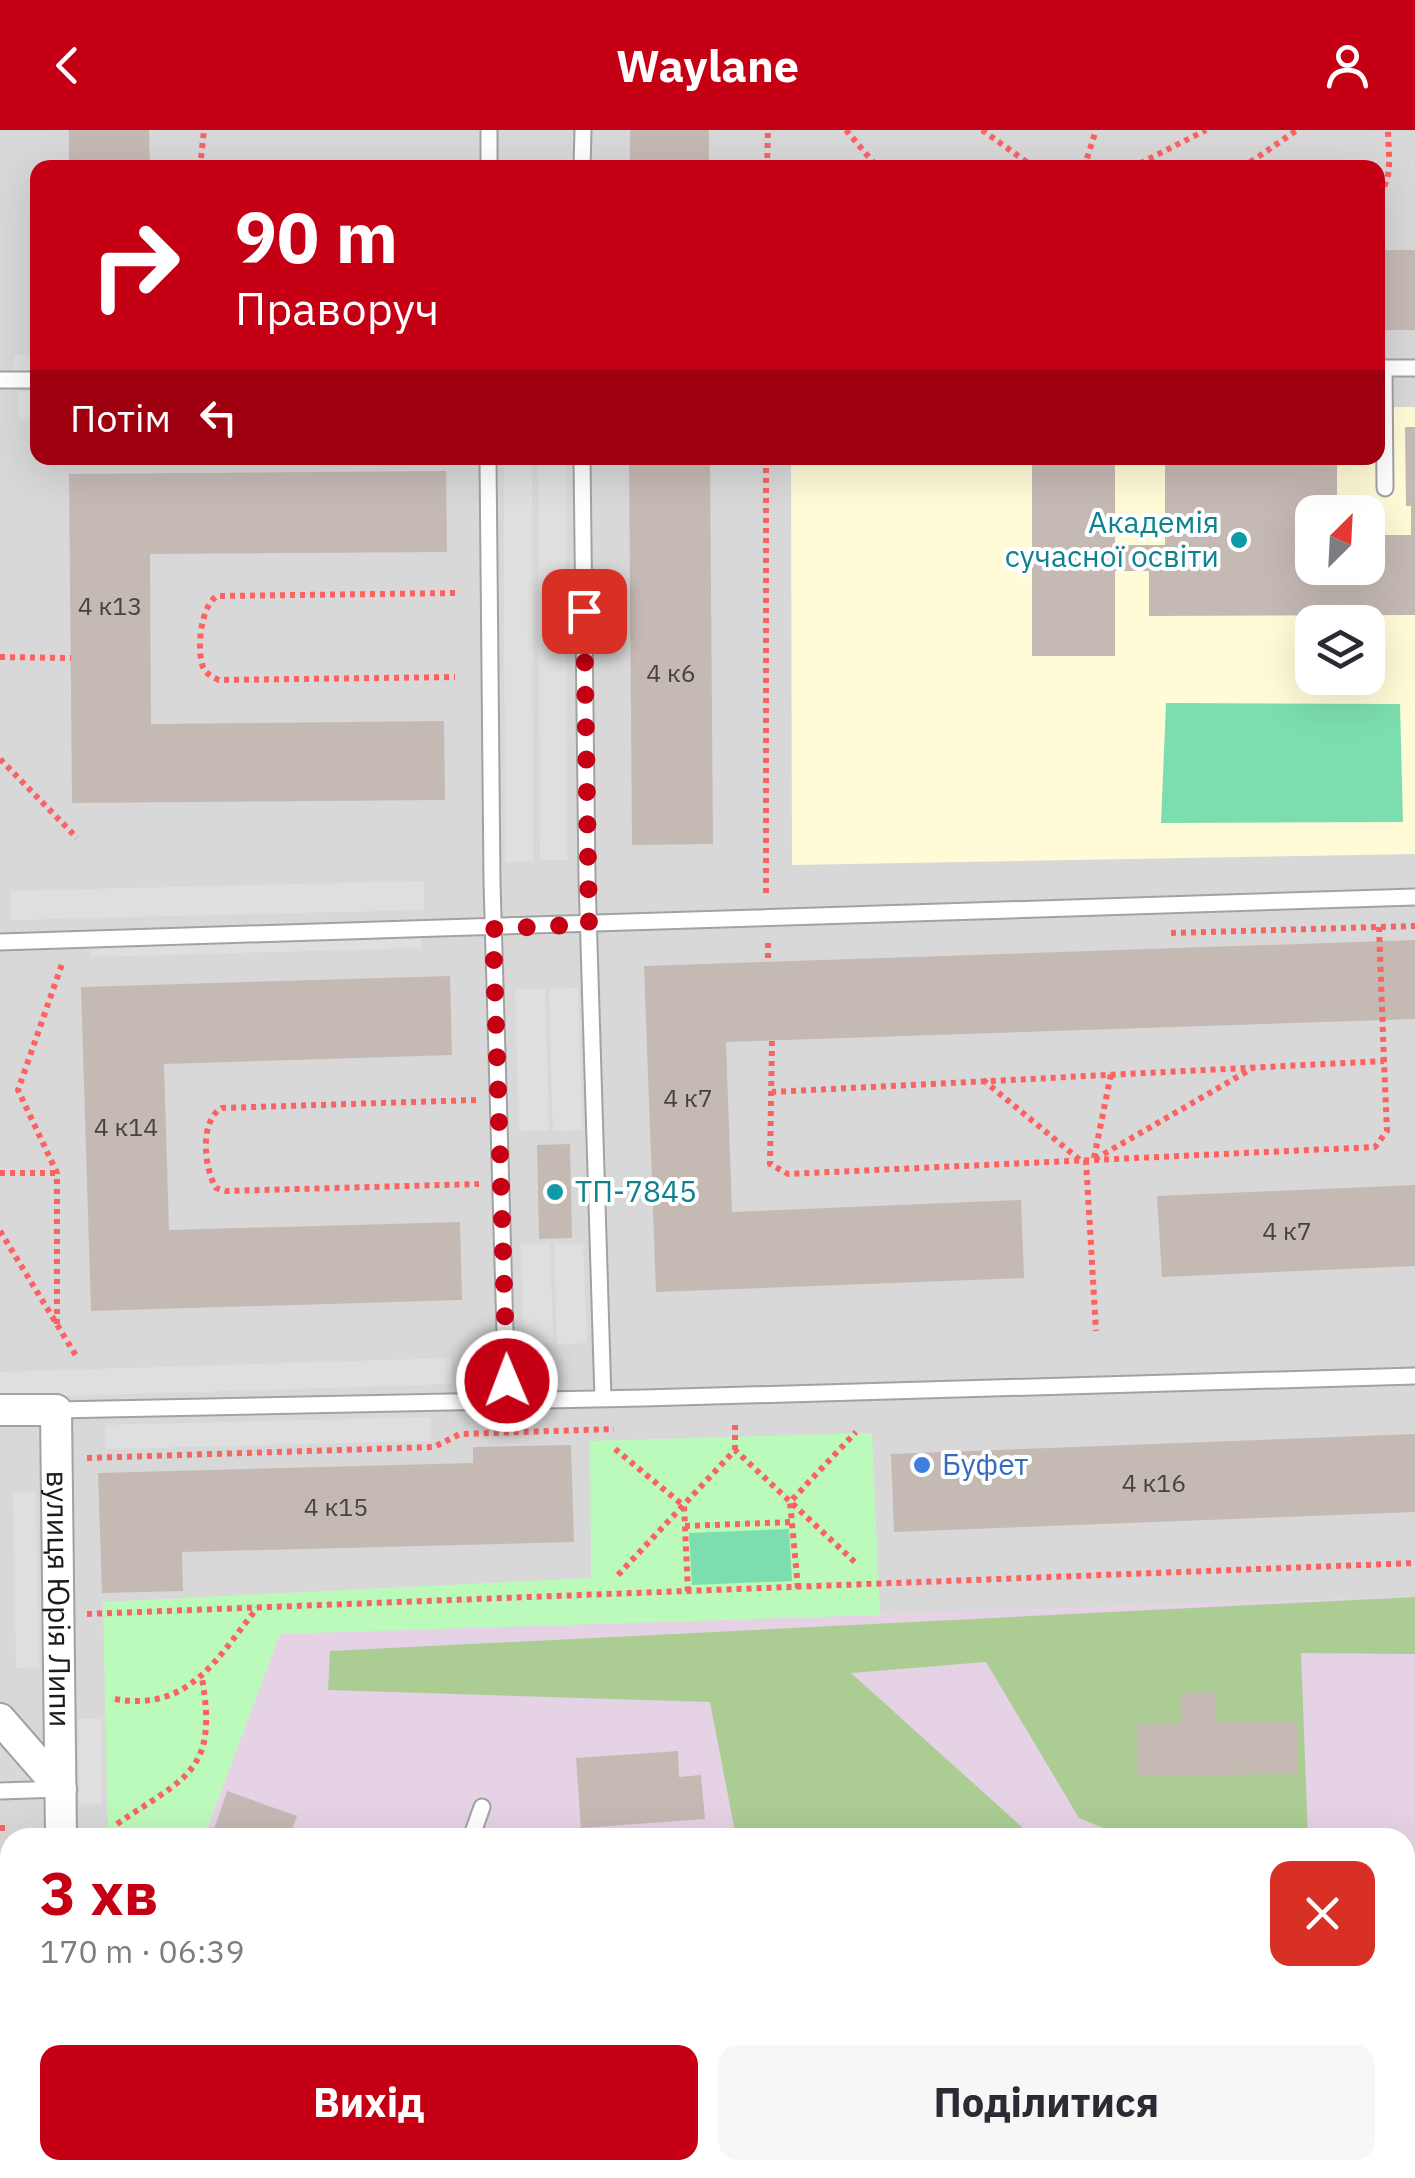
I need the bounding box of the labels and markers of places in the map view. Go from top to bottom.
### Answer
place label: Академія сучасної освіти [1005,502,1219,575]
marker: Академія сучасної освіти [1228,529,1250,551]
pin [542,569,627,654]
place label: ТП-7845 [575,1171,697,1210]
marker: ТП-7845 [544,1181,566,1203]
place label: Буфет [942,1444,1028,1483]
marker: Буфет [911,1454,933,1476]

